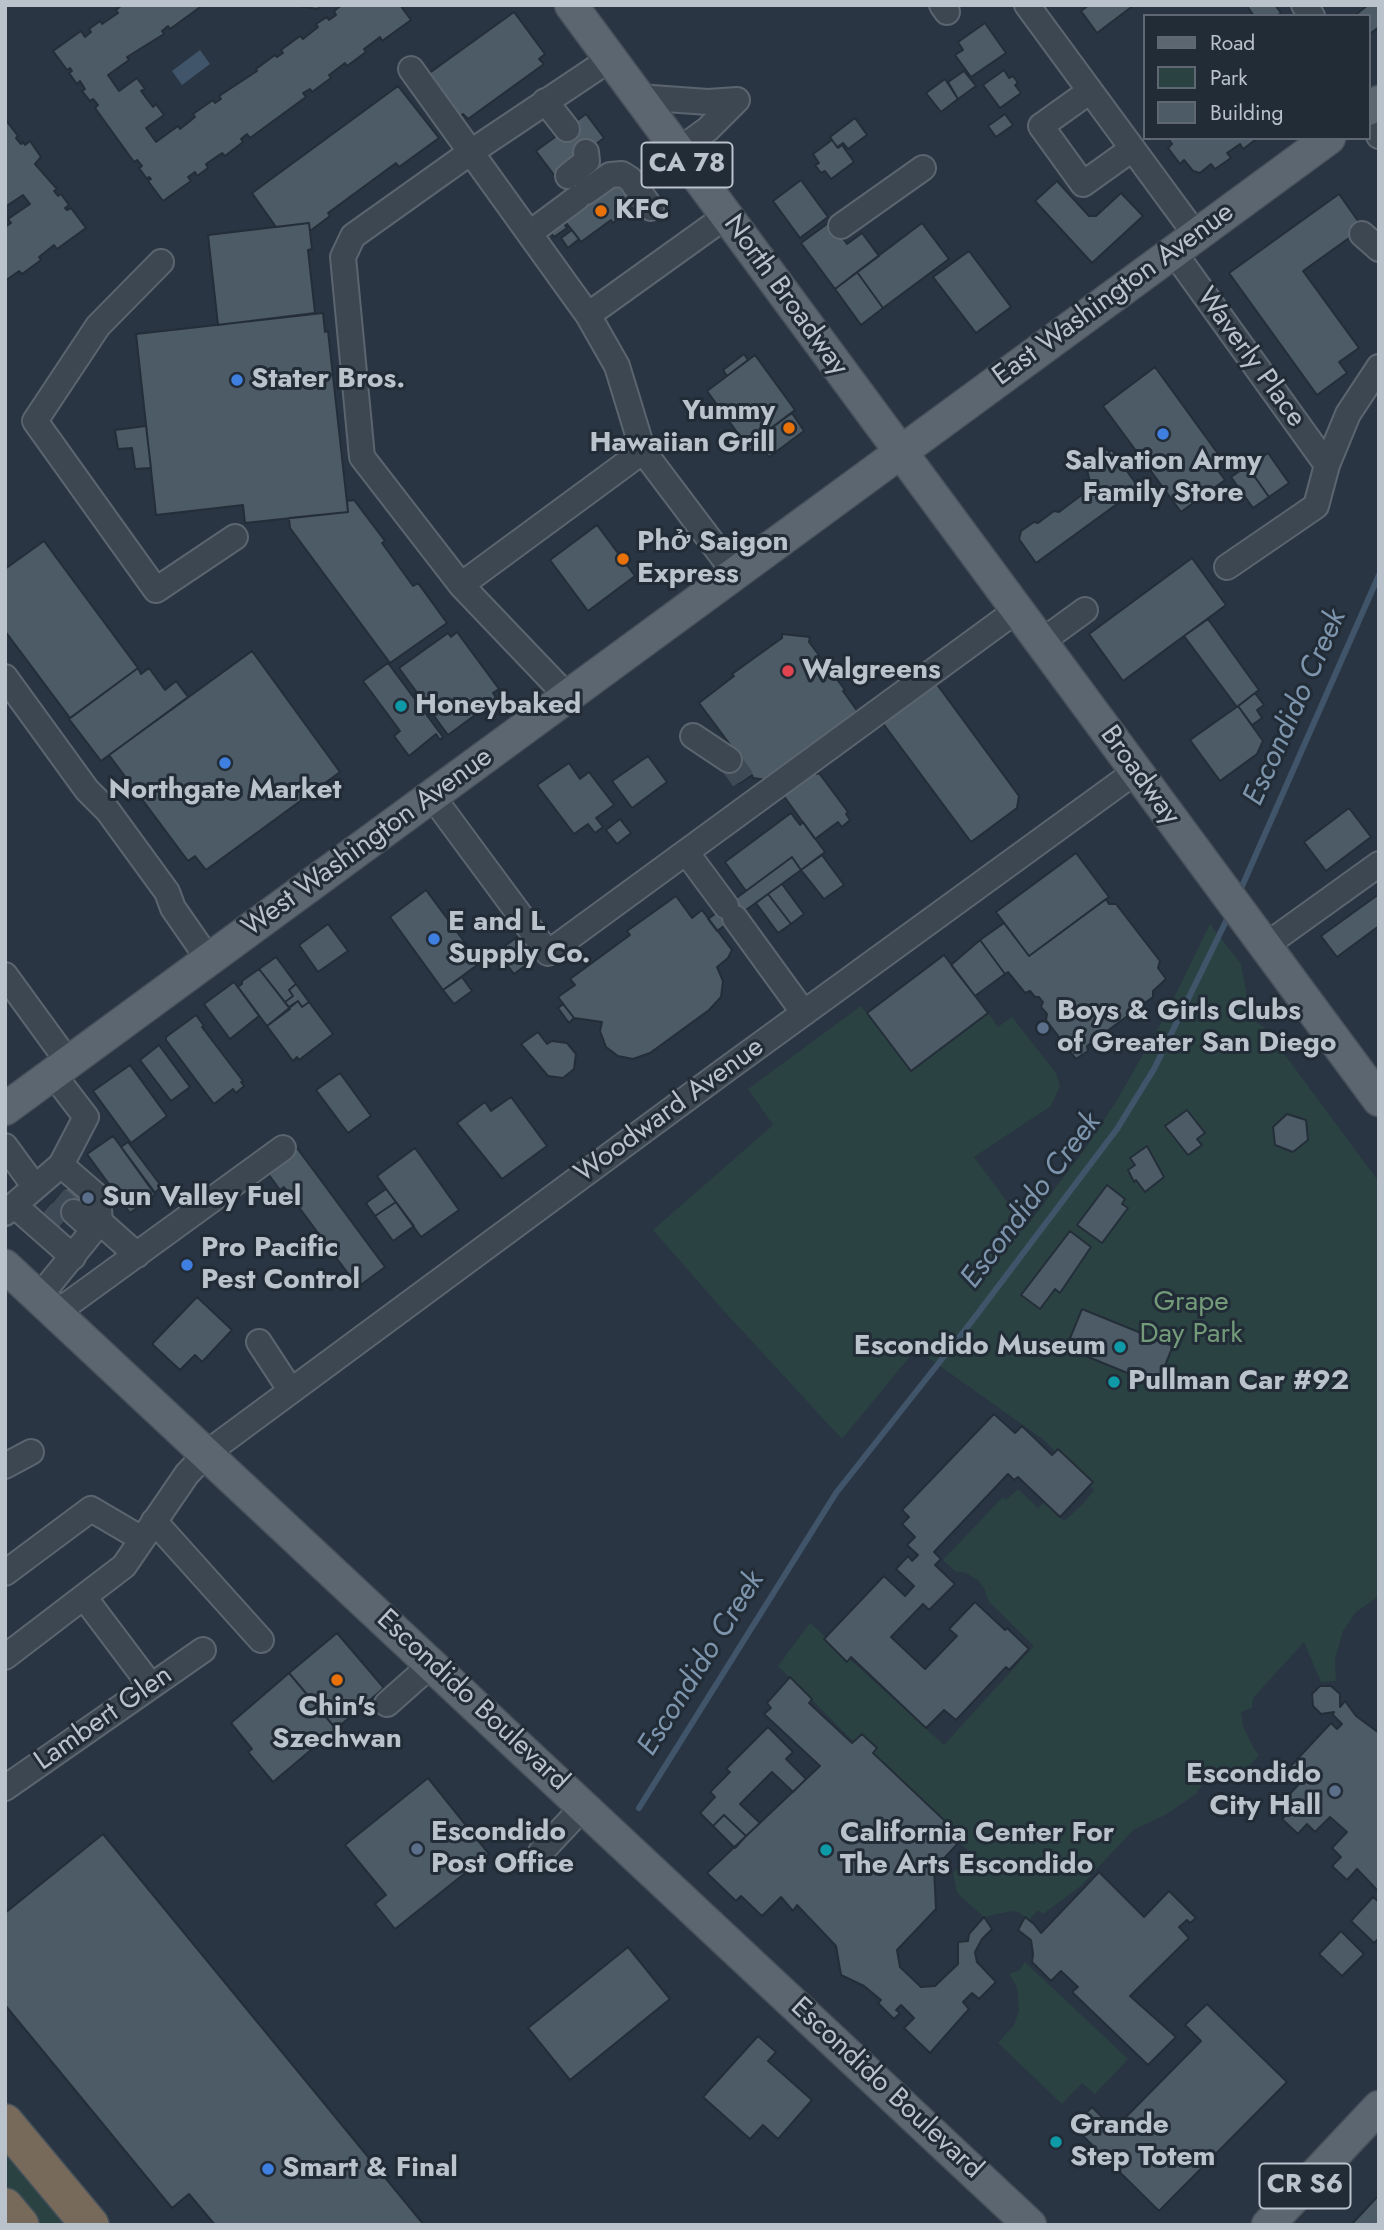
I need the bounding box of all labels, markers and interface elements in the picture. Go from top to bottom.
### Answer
legend [1142,14,1370,140]
text: Road [1210,28,1255,58]
text: Park [1210,63,1247,93]
text: Building [1210,98,1283,128]
road number: CA 78 [642,142,732,188]
place label: KFC [615,194,670,228]
street label: East Washington Avenue [987,196,1241,394]
marker: KFC [593,203,609,219]
street label: North Broadway [715,209,855,383]
street label: Waverly Place [1188,282,1312,434]
place label: Stater Bros. [251,363,405,397]
marker: Stater Bros. [229,372,245,388]
place label: Yummy Hawaiian Grill [589,395,775,461]
marker: Yummy Hawaiian Grill [781,420,797,436]
marker: Salvation Army Family Store [1155,426,1171,442]
place label: Salvation Army Family Store [1064,445,1262,511]
place label: Phở Saigon Express [637,526,789,592]
marker: Phở Saigon Express [615,551,631,567]
water label: Escondido Creek [1237,604,1355,812]
place label: Walgreens [802,654,941,688]
marker: Walgreens [780,663,796,679]
place label: Honeybaked [415,689,581,723]
marker: Honeybaked [393,698,409,714]
street label: Broadway [1092,720,1186,832]
street label: West Washington Avenue [236,741,500,945]
marker: Northgate Market [217,755,233,771]
place label: Northgate Market [109,774,341,808]
place label: E and L Supply Co. [448,906,590,972]
marker: E and L Supply Co. [426,931,442,947]
place label: Boys & Girls Clubs of Greater San Diego [1057,995,1336,1061]
marker: Boys & Girls Clubs of Greater San Diego [1035,1020,1051,1036]
street label: Woodward Avenue [569,1031,771,1191]
water label: Escondido Creek [954,1106,1110,1296]
place label: Sun Valley Fuel [102,1181,301,1215]
marker: Sun Valley Fuel [80,1190,96,1206]
place label: Pro Pacific Pest Control [201,1232,360,1298]
marker: Pro Pacific Pest Control [179,1257,195,1273]
park label: Grape Day Park [1140,1286,1242,1352]
place label: Escondido Museum [854,1330,1106,1364]
marker: Escondido Museum [1112,1339,1128,1355]
place label: Pullman Car #92 [1128,1365,1349,1399]
marker: Pullman Car #92 [1106,1374,1122,1390]
water label: Escondido Creek [631,1565,773,1763]
street label: Escondido Boulevard [369,1603,575,1799]
street label: Lambert Glen [29,1659,179,1779]
marker: Chin's Szechwan [329,1672,345,1688]
place label: Chin's Szechwan [272,1691,402,1757]
place label: Escondido City Hall [1186,1758,1321,1824]
marker: Escondido City Hall [1327,1783,1343,1799]
place label: Escondido Post Office [431,1816,574,1882]
place label: California Center For The Arts Escondido [840,1817,1114,1883]
marker: Escondido Post Office [409,1841,425,1857]
marker: California Center For The Arts Escondido [818,1842,834,1858]
street label: Escondido Boulevard [783,1991,989,2187]
place label: Grande Step Totem [1070,2109,1215,2175]
marker: Grande Step Totem [1048,2134,1064,2150]
place label: Smart & Final [282,2152,458,2186]
marker: Smart & Final [260,2161,276,2177]
road number: CR S6 [1260,2164,1350,2208]

